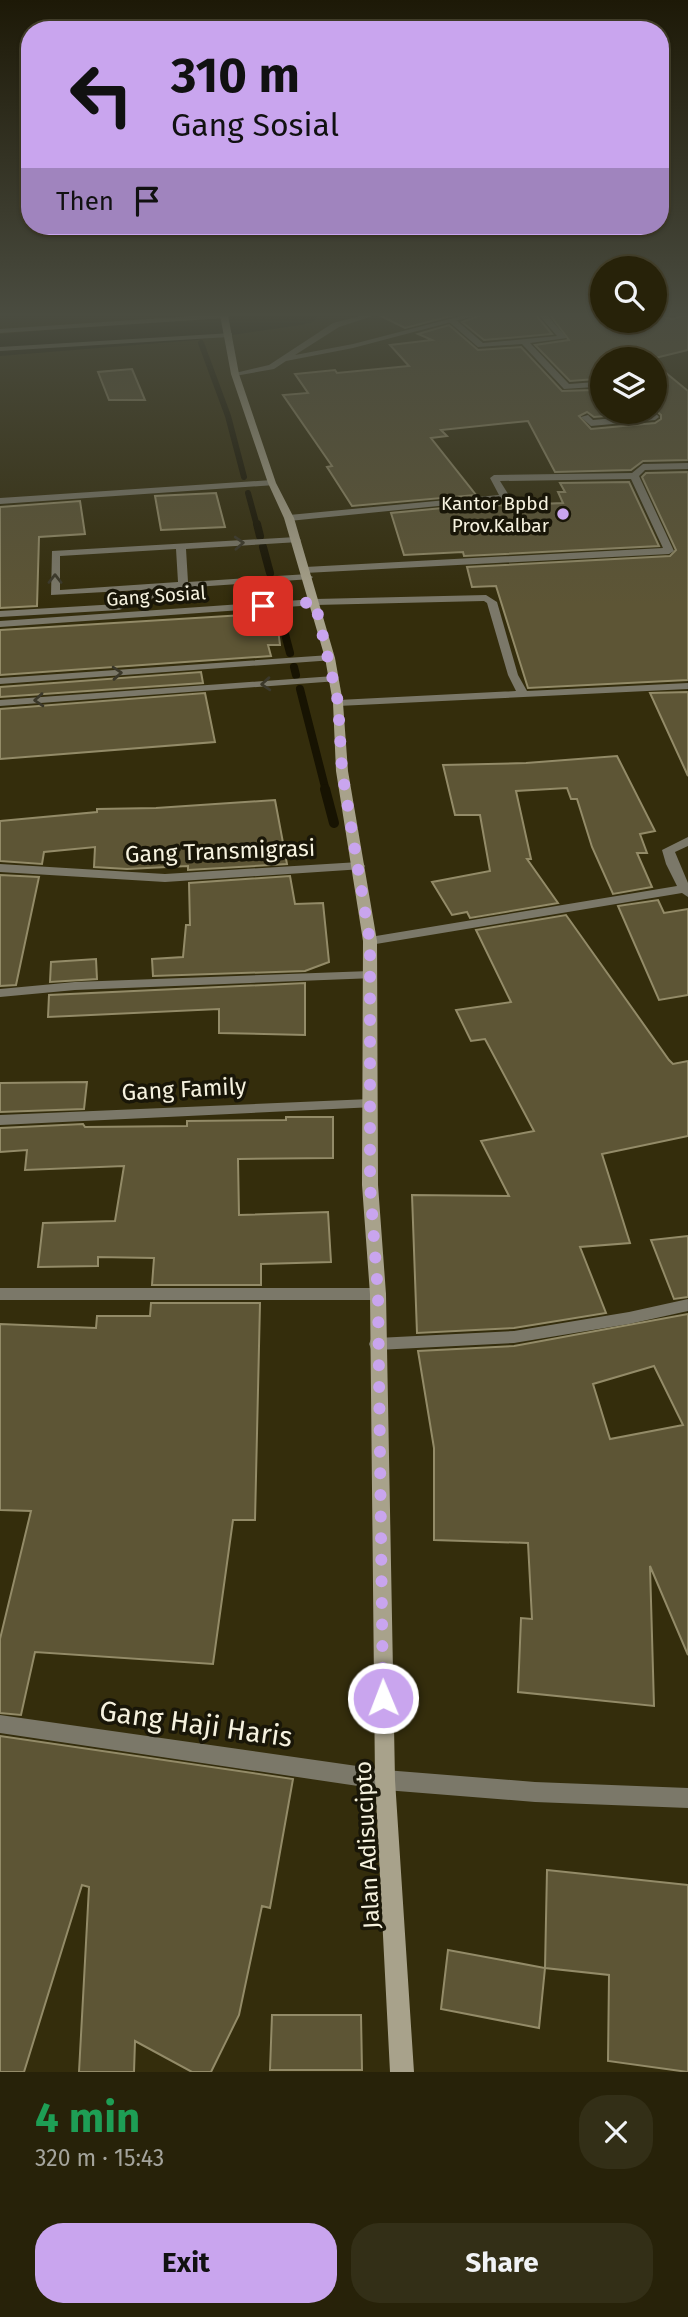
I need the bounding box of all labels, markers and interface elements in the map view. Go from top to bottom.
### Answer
text: 310 m [171,46,300,105]
icon: left [56,49,147,140]
text: Gang Sosial [171,106,339,144]
icon: arrive [128,182,166,220]
text: Then [56,186,114,217]
map controls [590,256,667,424]
button: search [590,256,667,333]
button: layers [590,347,667,424]
place label: Kantor Bpbd Prov.Kalbar [441,492,550,537]
marker: Kantor Bpbd Prov.Kalbar [555,506,571,522]
one-way arrow [234,535,245,550]
one-way arrow [47,573,63,584]
pin [233,576,293,636]
street label: Gang Sosial [105,581,207,611]
icon: arrive [244,587,282,625]
one-way arrow [112,666,123,681]
one-way arrow [260,676,271,691]
one-way arrow [33,692,44,707]
street label: Gang Transmigrasi [124,834,316,868]
street label: Gang Family [121,1072,248,1106]
position arrow [346,1661,420,1735]
street label: Gang Haji Haris [97,1694,295,1754]
street label: Jalan Adisucipto [349,1760,385,1930]
text: 4 min [35,2093,140,2143]
button: close [579,2095,653,2169]
text: 320 m · 15:43 [35,2144,164,2172]
button: Exit [35,2223,337,2303]
button: Share [351,2223,653,2303]

